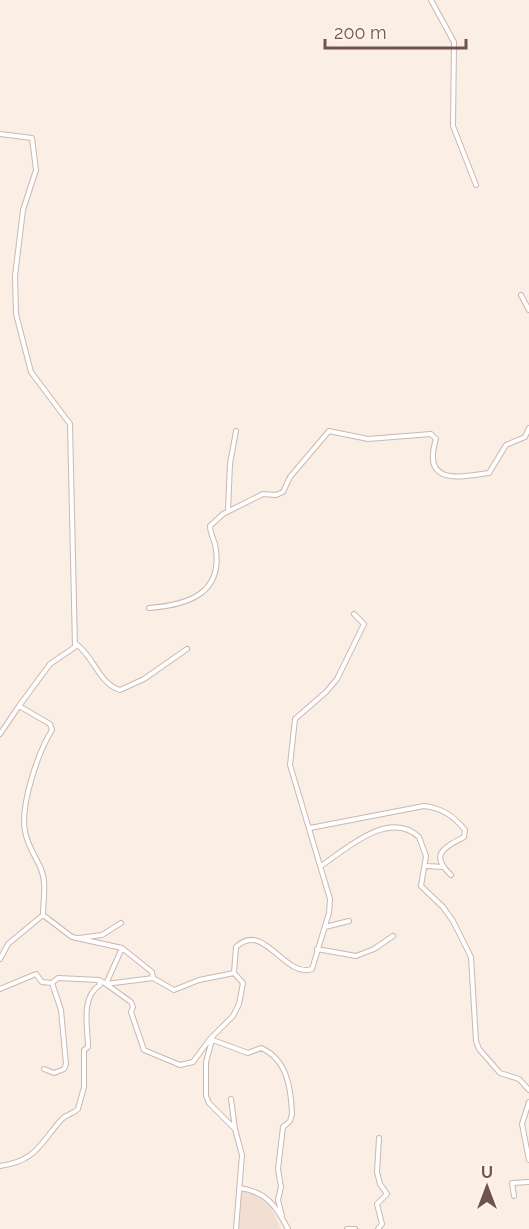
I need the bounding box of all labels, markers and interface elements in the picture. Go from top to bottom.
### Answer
scale bar [325,12,466,50]
text: 200 m [334,22,387,43]
north arrow [457,1157,517,1217]
text: U [481,1163,493,1182]

